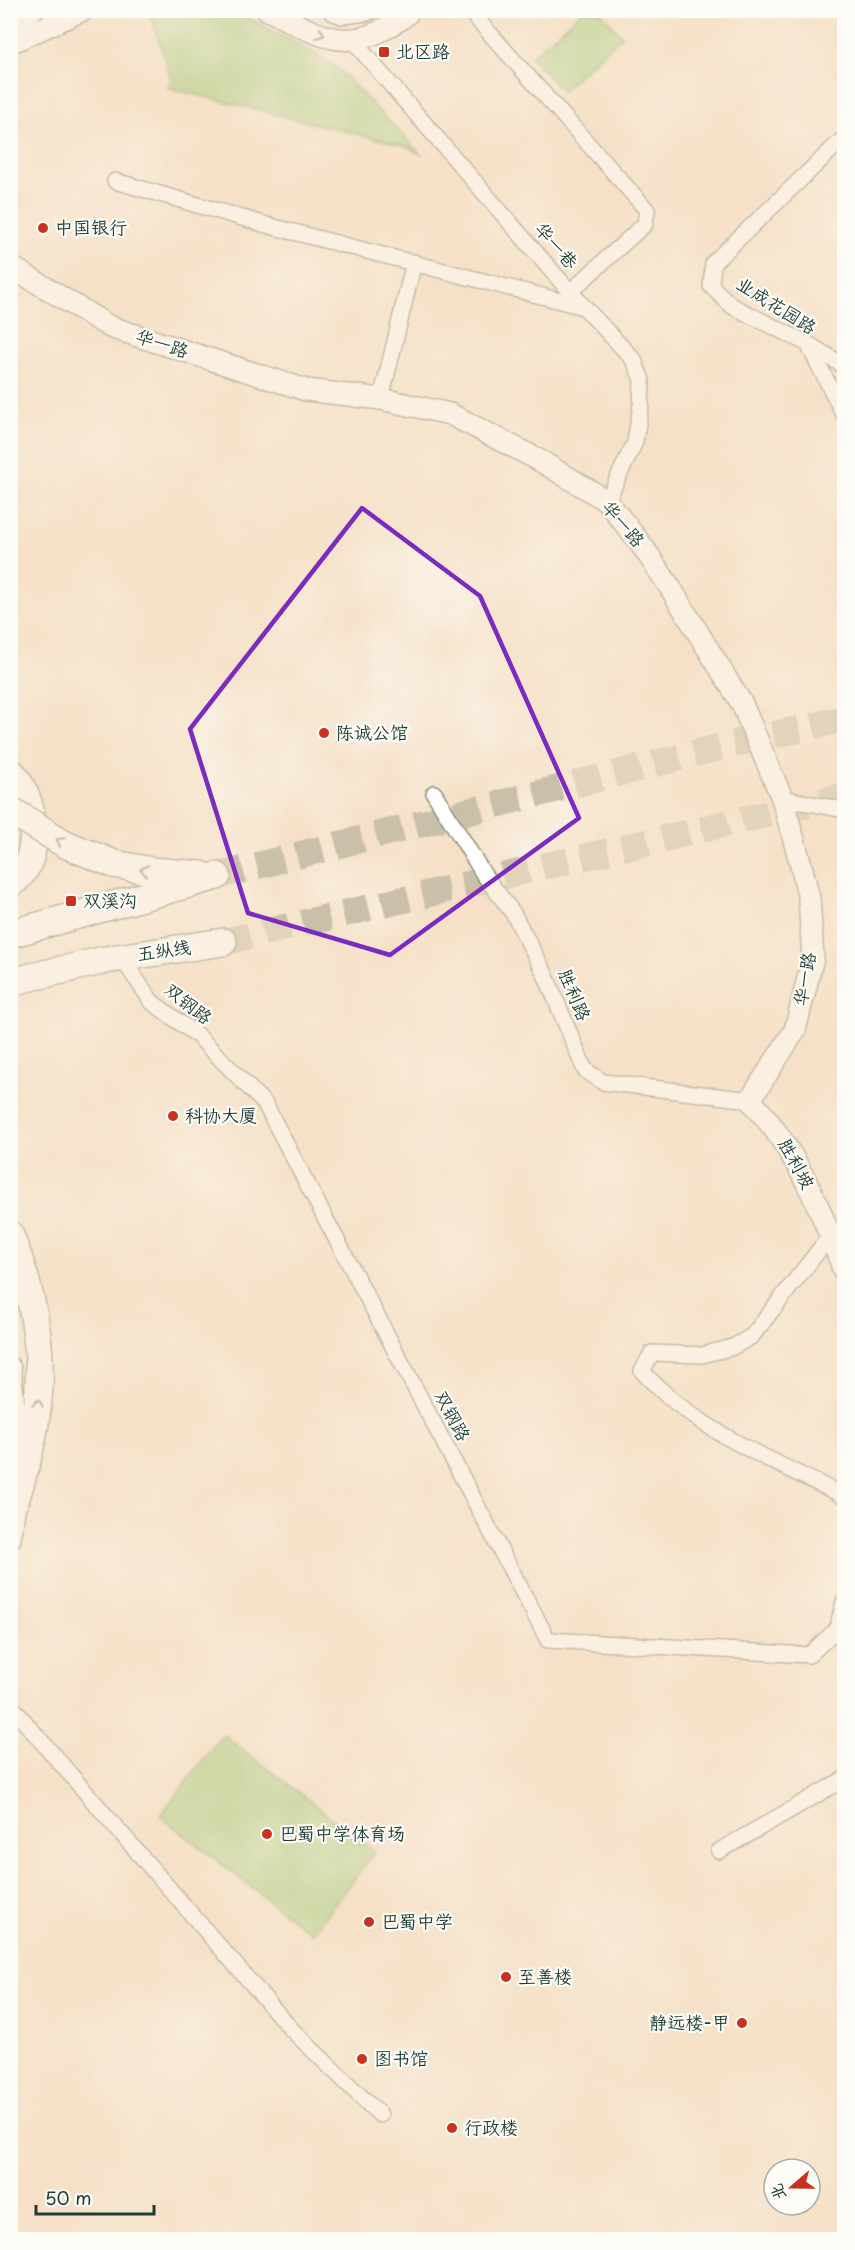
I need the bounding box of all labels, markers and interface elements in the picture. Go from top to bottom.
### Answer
one-way arrow [316,27,326,39]
place label: 北区路 [396,37,450,64]
marker: 北区路 [377,45,391,59]
place label: 中国银行 [55,213,127,240]
street label: 华一巷 [529,216,585,274]
marker: 中国银行 [36,221,50,235]
street label: 业成花园路 [731,269,822,340]
street label: 华一路 [133,321,192,364]
street label: 华一路 [596,494,652,552]
place label: 陈诚公馆 [336,718,408,745]
marker: 陈诚公馆 [317,726,331,740]
one-way arrow [56,837,66,848]
one-way arrow [139,864,149,877]
place label: 双溪沟 [83,886,137,913]
marker: 双溪沟 [64,894,78,908]
street label: 五纵线 [135,932,192,967]
street label: 华一路 [786,950,822,1008]
street label: 胜利路 [552,964,598,1025]
street label: 双钢路 [159,976,219,1030]
place label: 科协大厦 [185,1101,257,1128]
marker: 科协大厦 [166,1109,180,1123]
street label: 胜利坡 [772,1133,822,1193]
street label: 双钢路 [429,1385,478,1445]
one-way arrow [31,1398,44,1407]
place label: 巴蜀中学体育场 [279,1819,405,1846]
marker: 巴蜀中学体育场 [260,1827,274,1841]
place label: 巴蜀中学 [381,1907,453,1934]
marker: 巴蜀中学 [362,1915,376,1929]
place label: 至善楼 [518,1962,572,1989]
marker: 至善楼 [499,1970,513,1984]
place label: 静远楼-甲 [649,2008,730,2035]
marker: 静远楼-甲 [735,2016,749,2030]
place label: 图书馆 [374,2044,428,2071]
marker: 图书馆 [355,2052,369,2066]
place label: 行政楼 [464,2113,518,2140]
marker: 行政楼 [445,2121,459,2135]
north arrow [762,2157,822,2217]
scale bar [36,2178,154,2216]
text: 北 [763,2181,791,2204]
text: 50 m [45,2184,92,2211]

